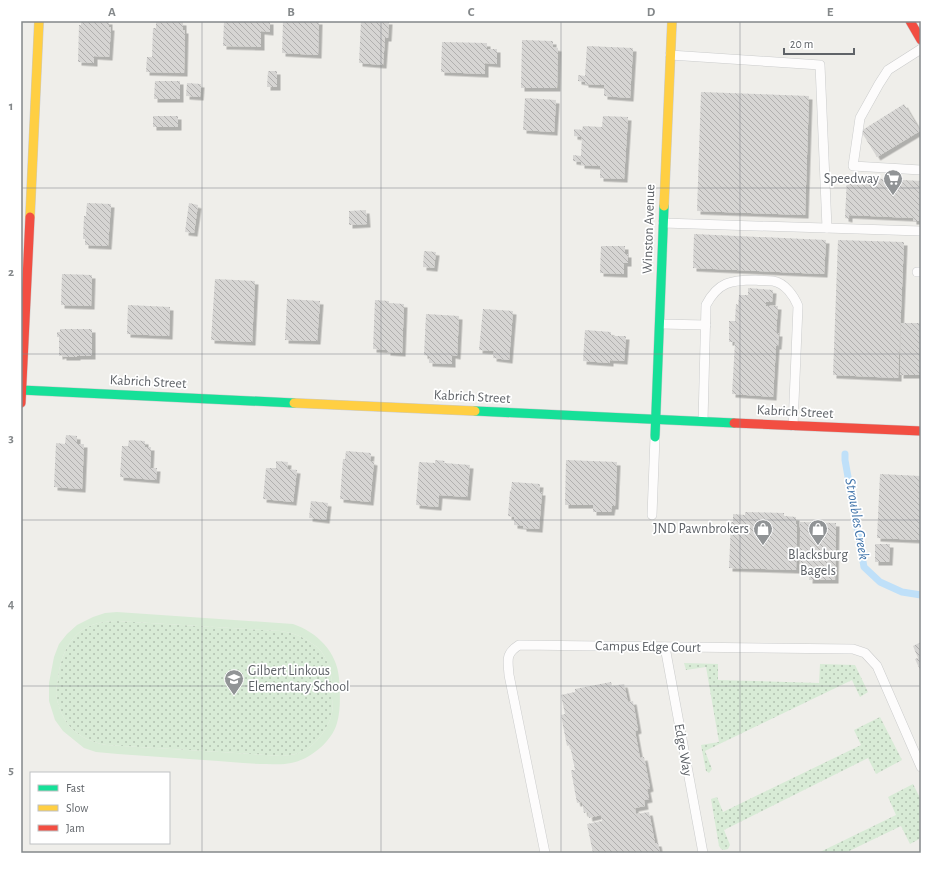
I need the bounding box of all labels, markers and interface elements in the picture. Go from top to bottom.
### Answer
text: A [108,6,116,19]
text: B [287,6,295,19]
text: C [468,6,475,19]
text: D [647,6,656,19]
text: E [827,6,834,19]
scale bar [784,30,854,56]
text: 20 m [790,38,813,50]
text: 1 [9,100,13,113]
supermarket icon: Speedway [882,168,904,196]
place label: Speedway [824,172,879,186]
street label: Winston Avenue [640,184,658,274]
text: 2 [8,266,14,279]
street label: Kabrich Street [109,373,187,391]
street label: Kabrich Street [433,388,511,406]
street label: Kabrich Street [756,403,834,421]
text: 3 [8,432,14,445]
water label: Stroubles Creek [842,477,872,561]
shop icon: JND Pawnbrokers [752,518,774,546]
shop icon: Blacksburg Bagels [807,518,829,546]
place label: JND Pawnbrokers [653,522,749,536]
place label: Blacksburg Bagels [788,548,848,578]
text: 4 [8,598,15,611]
street label: Campus Edge Court [595,639,701,655]
place label: Gilbert Linkous Elementary School [248,664,350,694]
school or university icon: Gilbert Linkous Elementary School [223,668,245,696]
street label: Edge Way [671,723,695,777]
text: 5 [8,764,14,777]
legend [30,772,170,844]
text: Fast [66,782,85,794]
text: Slow [66,802,88,814]
text: Jam [66,822,85,834]

